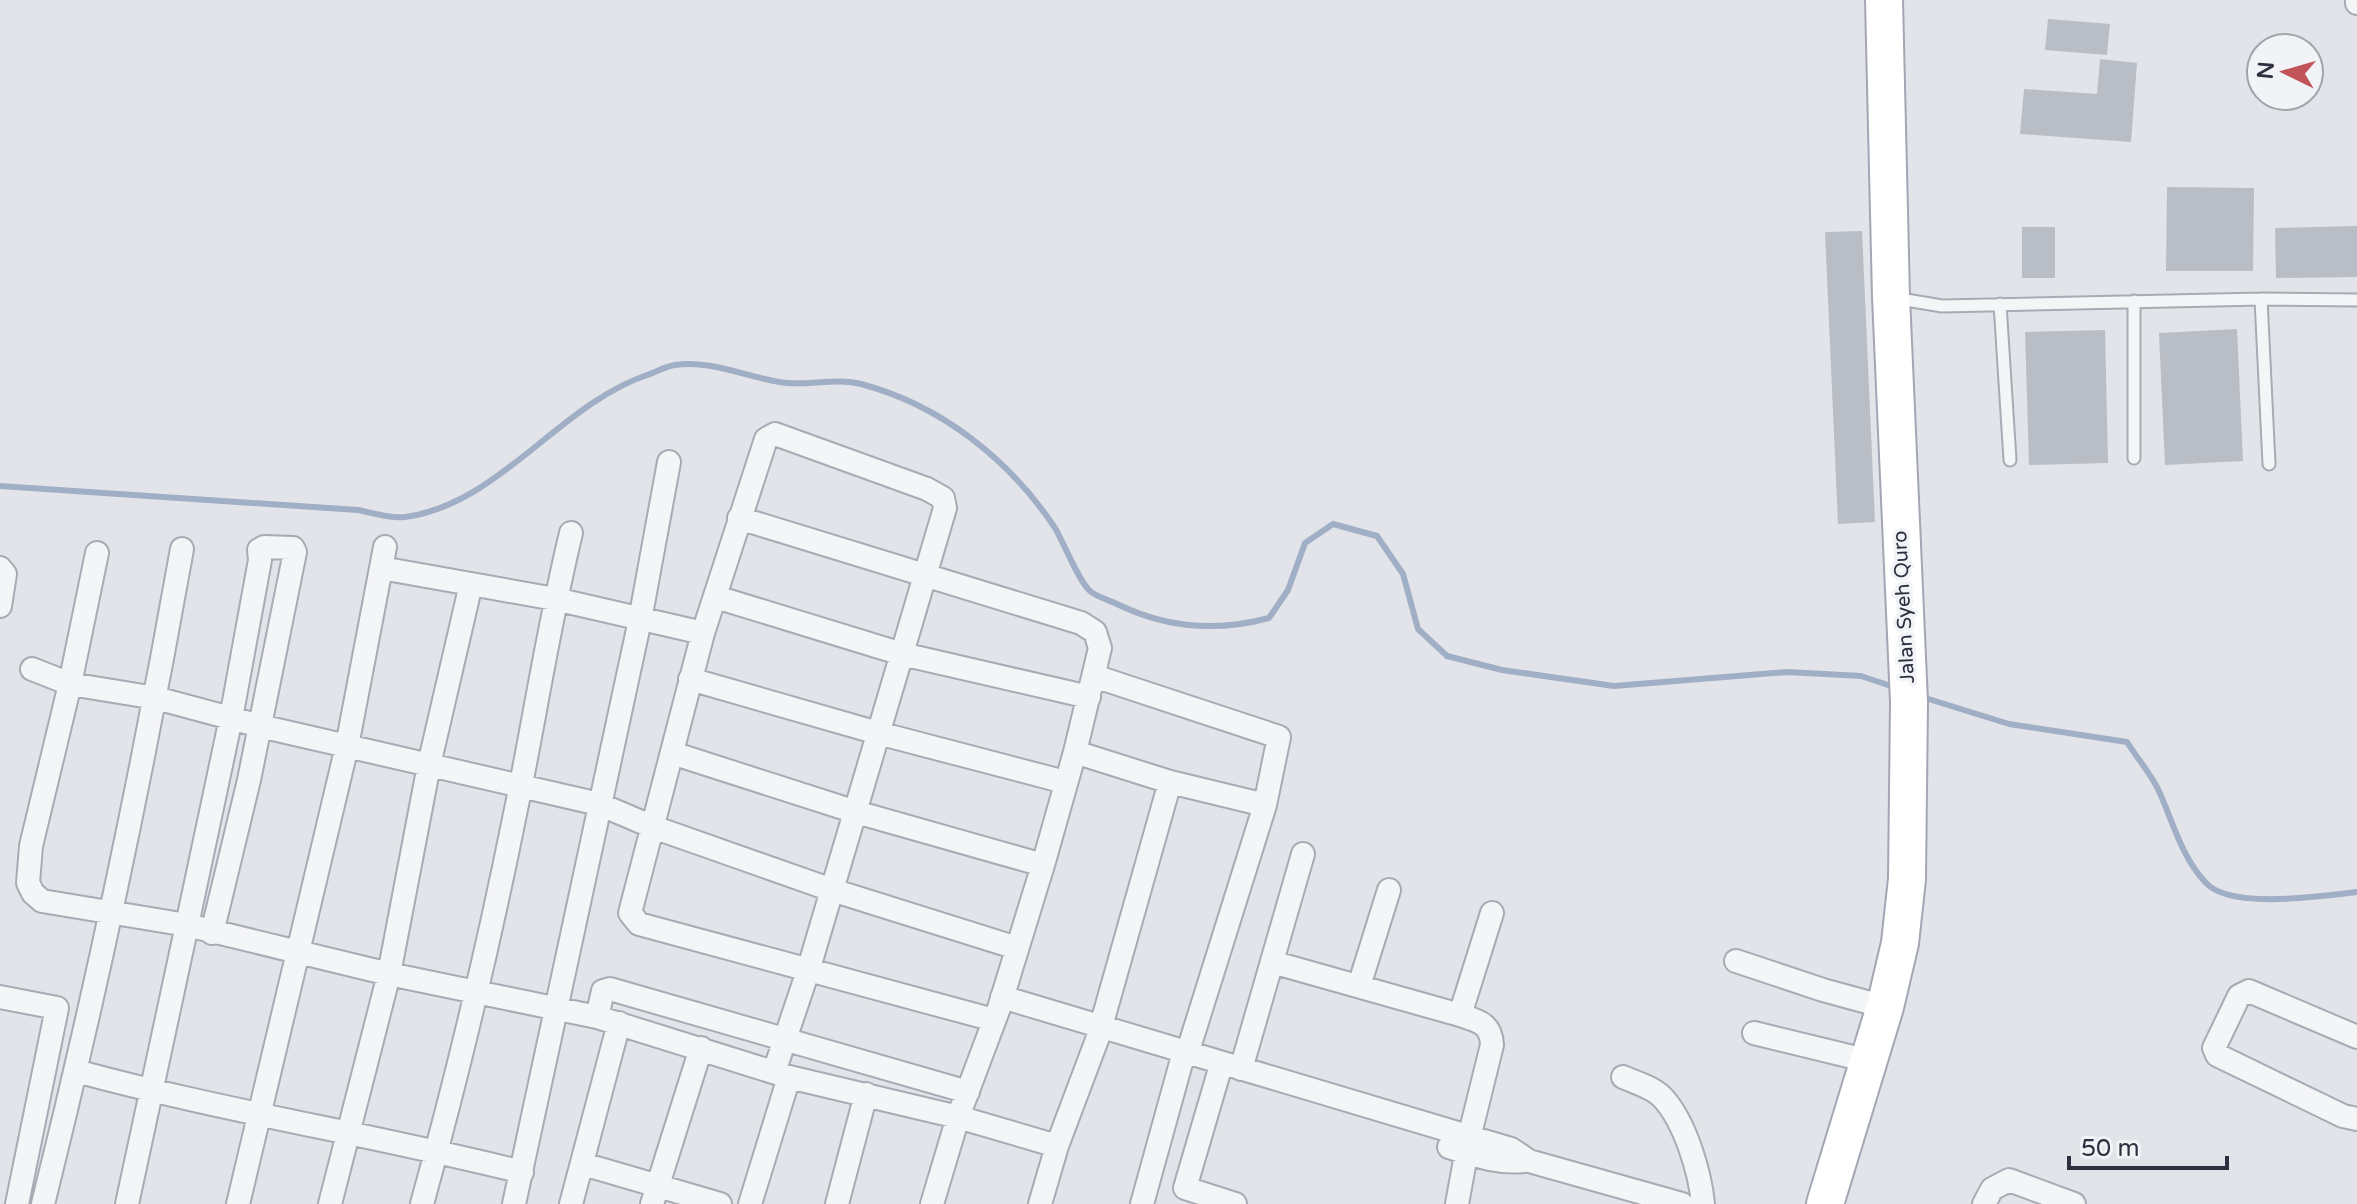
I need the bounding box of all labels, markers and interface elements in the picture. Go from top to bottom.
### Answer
north arrow [2245,32,2325,112]
text: N [2252,60,2280,80]
street label: Jalan Syeh Quro [1888,530,1920,684]
scale bar [2069,1120,2227,1170]
text: 50 m [2081,1134,2139,1163]

